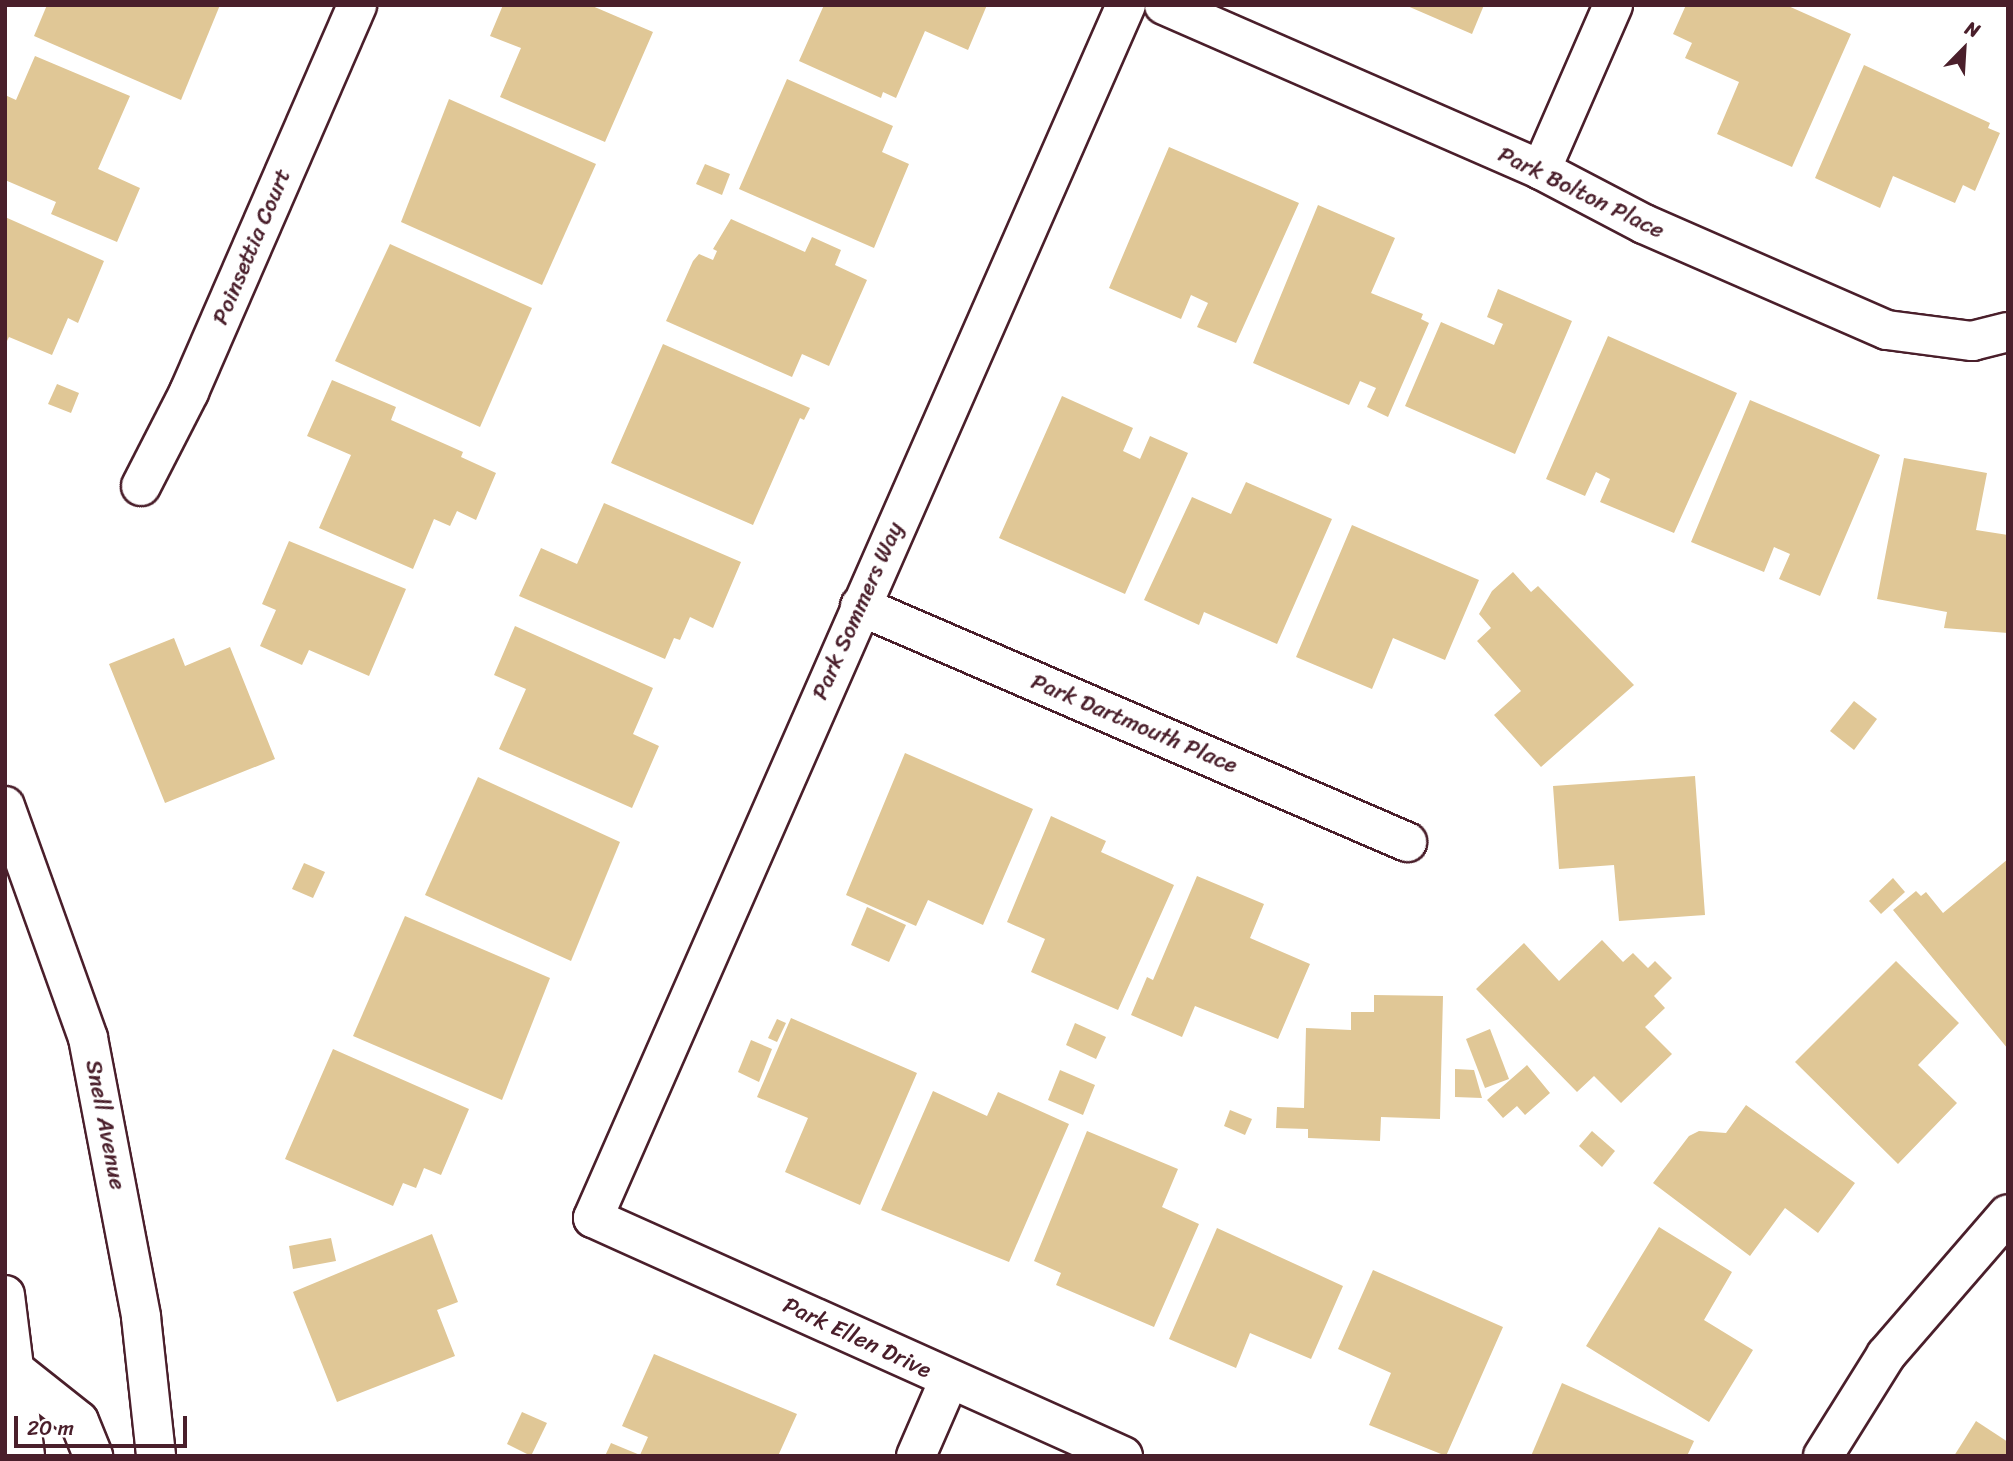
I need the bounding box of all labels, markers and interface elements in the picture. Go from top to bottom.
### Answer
text: N [1960,12,1985,47]
north arrow [1929,14,1999,84]
street label: Park Bolton Place [1493,141,1669,245]
street label: Poinsettia Court [207,165,297,329]
street label: Park Sommers Way [806,517,910,705]
street label: Park Dartmouth Place [1026,668,1242,780]
street label: Snell Avenue [79,1058,131,1192]
street label: Park Ellen Drive [778,1291,936,1385]
scale bar [18,1402,191,1446]
text: 20 m [27,1409,74,1447]

